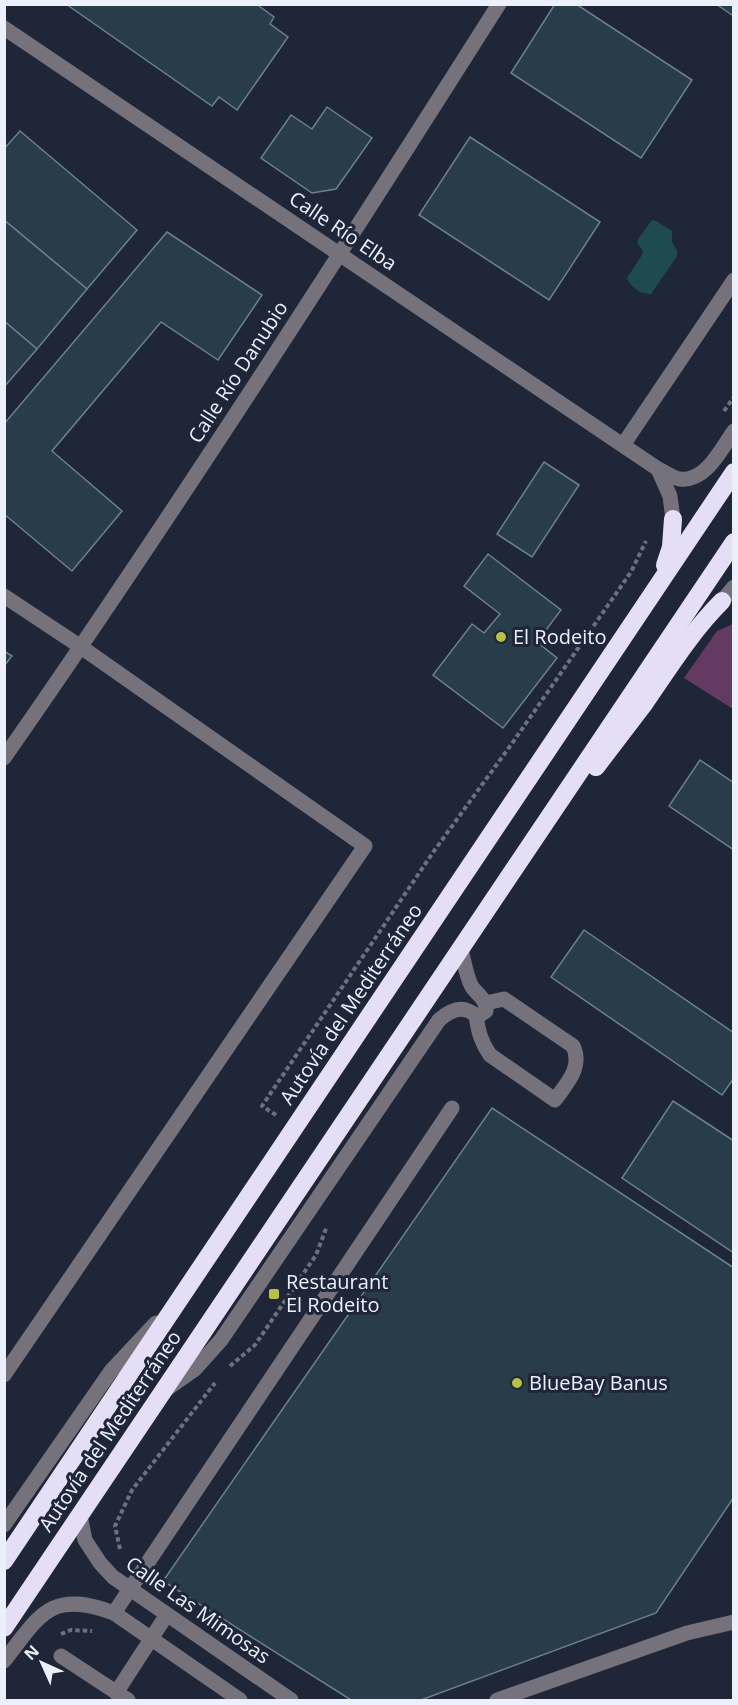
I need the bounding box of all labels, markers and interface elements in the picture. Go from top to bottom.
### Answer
street label: Calle Río Elba [284,185,402,277]
street label: Calle Río Danubio [182,295,294,448]
place label: El Rodeito [513,623,606,650]
marker: El Rodeito [494,630,508,644]
street label: Autovía del Mediterráneo [273,898,428,1110]
place label: Restaurant El Rodeito [286,1268,388,1318]
marker: Restaurant El Rodeito [267,1287,281,1301]
street label: Autovía del Mediterráneo [32,1325,187,1537]
place label: BlueBay Banus [529,1369,668,1396]
marker: BlueBay Banus [510,1376,524,1390]
street label: Calle Las Mimosas [121,1550,276,1669]
north arrow [12,1633,72,1693]
text: N [19,1640,44,1665]

